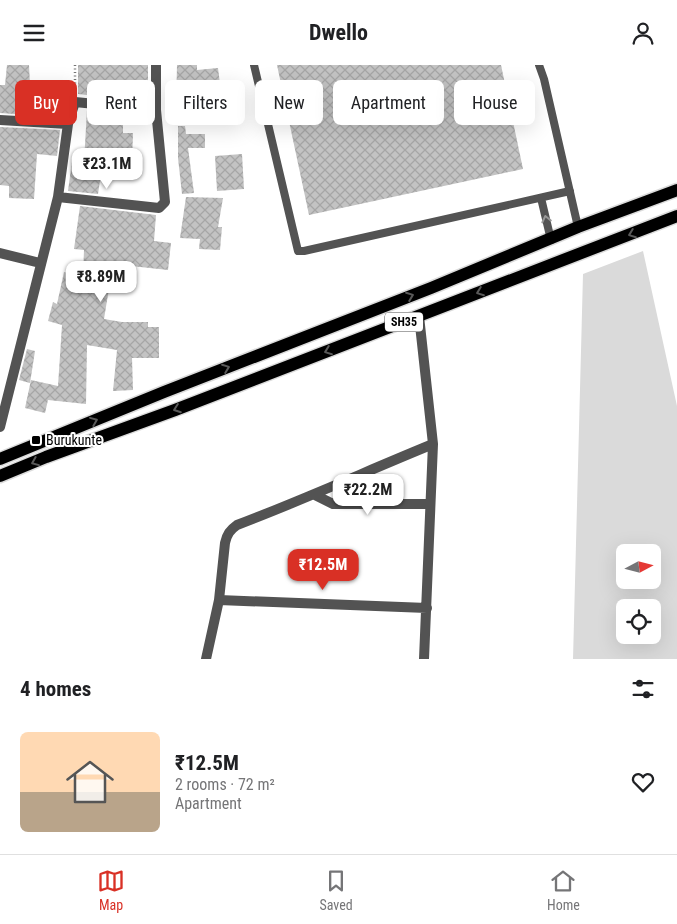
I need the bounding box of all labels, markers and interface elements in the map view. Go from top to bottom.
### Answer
icon: menu [20,19,48,47]
icon: person [629,19,657,47]
text: Dwello [309,20,368,45]
chip: Buy [15,80,77,125]
chip: Rent [87,80,155,125]
chip: Filters [165,80,245,125]
chip: New [255,80,323,125]
chip: Apartment [333,80,444,125]
chip: House [454,80,535,125]
pin: ₹23.1M [66,147,148,190]
text: ₹23.1M [83,154,131,173]
one-way arrow [541,214,552,223]
one-way arrow [628,228,636,238]
pin: ₹8.89M [60,261,142,303]
text: ₹8.89M [77,267,125,286]
one-way arrow [476,286,485,297]
one-way arrow [405,292,414,303]
road number: SH35 [385,313,423,331]
one-way arrow [325,345,333,355]
one-way arrow [221,364,230,374]
one-way arrow [173,403,182,413]
one-way arrow [89,417,98,427]
place label: Burukunte [46,432,102,448]
marker: Burukunte [30,434,42,446]
one-way arrow [32,456,40,466]
pin: ₹22.2M [327,473,409,516]
text: ₹22.2M [344,480,392,499]
north arrow [616,544,661,589]
map controls [616,544,661,644]
pin: ₹12.5M [282,549,364,591]
text: ₹12.5M [299,555,347,574]
button: locate [616,599,661,644]
icon: filters [629,675,657,703]
text: 4 homes [20,677,91,701]
text: ₹12.5M [175,751,239,775]
icon: home [60,752,120,812]
icon: heart [629,768,657,796]
text: 2 rooms · 72 m² [175,775,275,794]
text: Apartment [175,794,242,813]
tab: Map [97,867,125,913]
tab: Saved [319,867,353,913]
tab: Home [547,867,580,913]

